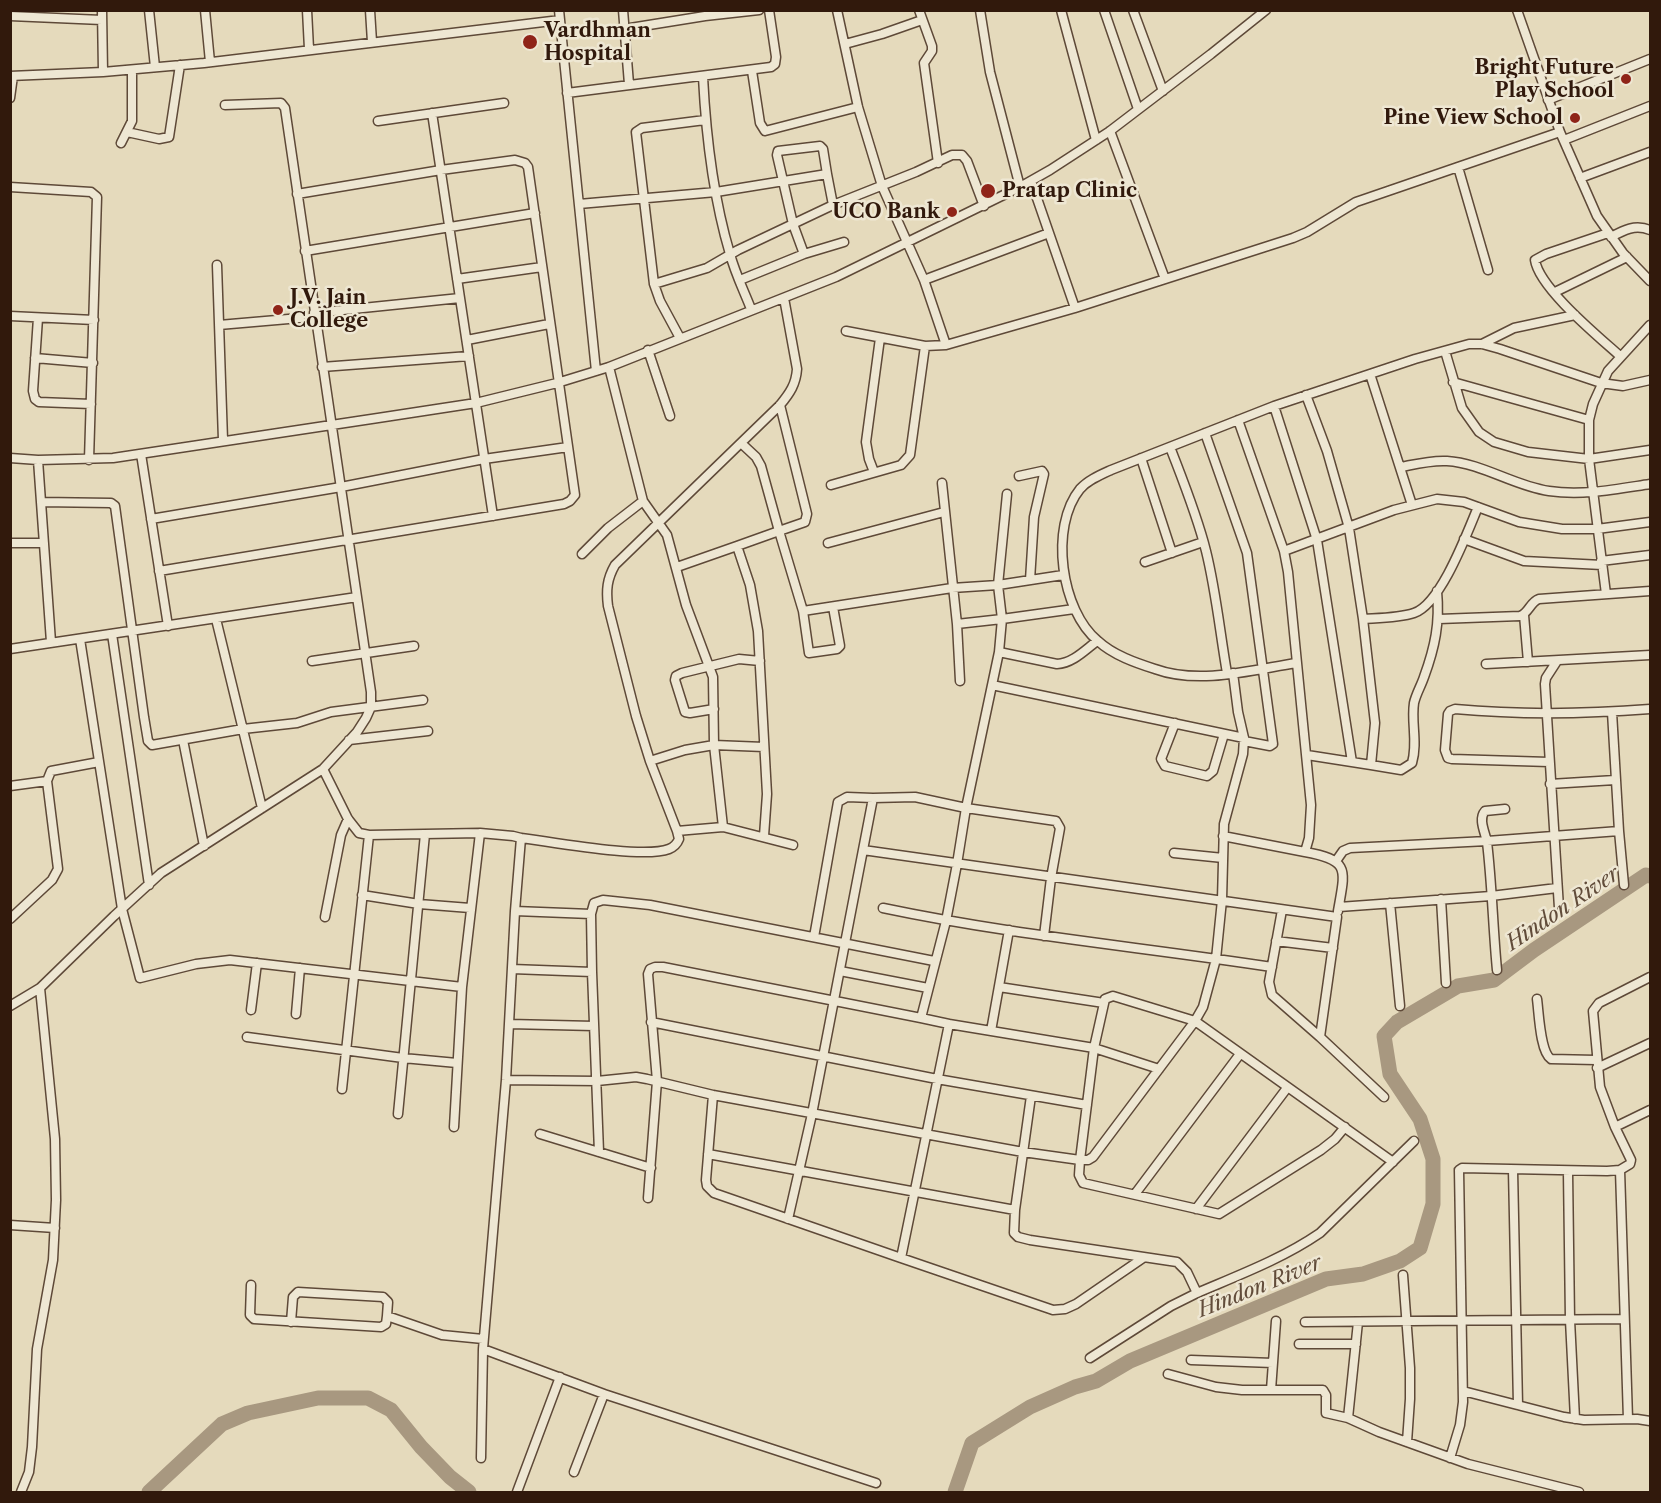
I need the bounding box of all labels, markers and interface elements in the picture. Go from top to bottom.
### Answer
place label: Vardhman Hospital [544,19,651,66]
marker: Vardhman Hospital [521,33,539,51]
place label: Bright Future Play School [1474,56,1614,103]
marker: Bright Future Play School [1619,72,1633,86]
place label: Pine View School [1383,106,1563,130]
marker: Pine View School [1568,111,1582,125]
place label: Pratap Clinic [1002,179,1137,203]
marker: Pratap Clinic [979,182,997,200]
place label: UCO Bank [832,200,940,224]
marker: UCO Bank [945,205,959,219]
place label: J.V. Jain College [290,286,368,333]
marker: J.V. Jain College [271,303,285,317]
water label: Hindon River [1501,862,1625,956]
water label: Hindon River [1194,1251,1326,1323]

